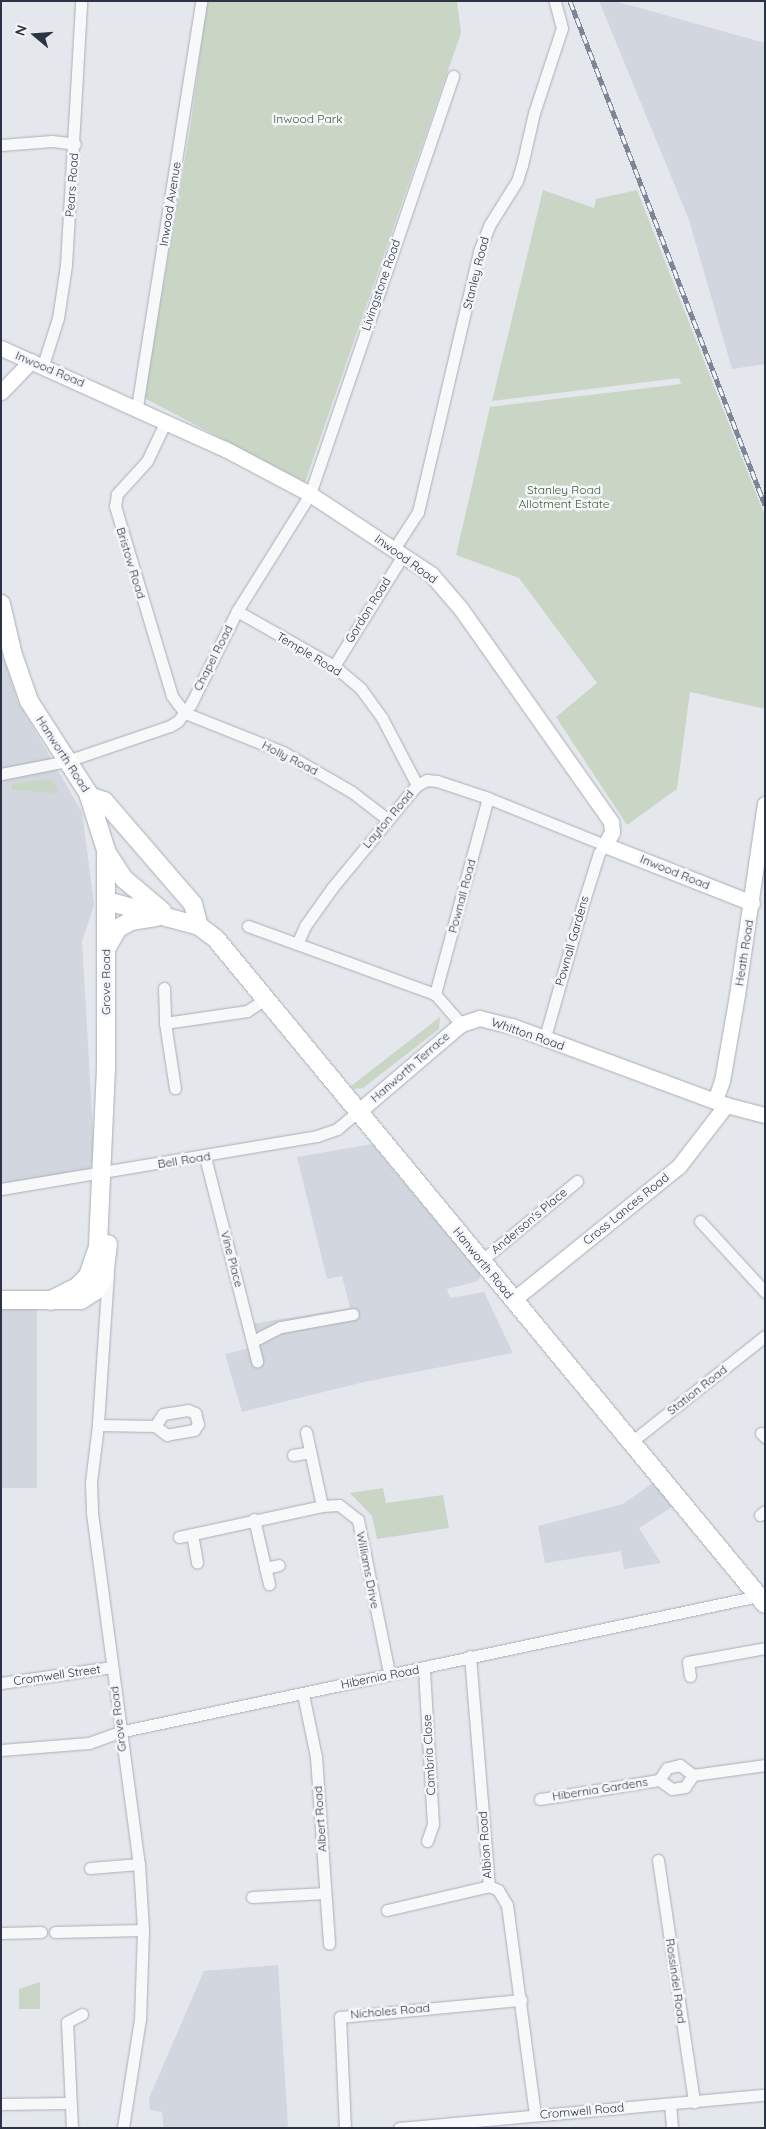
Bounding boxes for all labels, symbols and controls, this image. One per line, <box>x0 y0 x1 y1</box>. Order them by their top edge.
north arrow <box>10 10 60 60</box>
text: N <box>11 23 31 38</box>
park label: Inwood Park <box>273 112 343 126</box>
street label: Pears Road <box>63 152 81 218</box>
street label: Inwood Avenue <box>156 161 184 247</box>
street label: Stanley Road <box>460 235 492 311</box>
street label: Livingstone Road <box>359 237 403 333</box>
street label: Inwood Road <box>13 348 87 390</box>
park label: Stanley Road Allotment Estate <box>518 483 610 511</box>
street label: Bristow Road <box>113 526 149 600</box>
street label: Inwood Road <box>372 531 440 587</box>
street label: Gordon Road <box>342 575 394 645</box>
street label: Chapel Road <box>190 623 236 693</box>
street label: Temple Road <box>274 629 344 679</box>
street label: Hanworth Road <box>33 713 93 795</box>
street label: Holly Road <box>260 738 320 778</box>
street label: Layton Road <box>359 787 417 851</box>
street label: Inwood Road <box>638 852 712 892</box>
street label: Pownall Road <box>445 857 479 935</box>
street label: Pownall Gardens <box>552 894 592 988</box>
street label: Heath Road <box>732 919 756 987</box>
street label: Grove Road <box>99 949 113 1015</box>
street label: Whitton Road <box>490 1015 566 1053</box>
street label: Hanworth Terrace <box>368 1029 452 1105</box>
street label: Bell Road <box>157 1149 211 1171</box>
street label: Cross Lances Road <box>580 1170 672 1248</box>
street label: Anderson's Place <box>488 1185 570 1257</box>
street label: Hanworth Road <box>450 1224 516 1302</box>
street label: Vine Place <box>218 1229 246 1289</box>
street label: Station Road <box>664 1362 730 1418</box>
street label: Williams Drive <box>353 1530 383 1610</box>
street label: Cromwell Street <box>13 1662 101 1688</box>
street label: Hibernia Road <box>340 1662 420 1692</box>
street label: Grove Road <box>107 1685 129 1753</box>
street label: Cambria Close <box>420 1714 438 1796</box>
street label: Hibernia Gardens <box>551 1774 649 1804</box>
street label: Albert Road <box>311 1785 329 1853</box>
street label: Albion Road <box>475 1811 495 1879</box>
street label: Rossindel Road <box>663 1937 689 2025</box>
street label: Nicholes Road <box>350 2000 430 2022</box>
street label: Cromwell Road <box>539 2100 625 2122</box>

